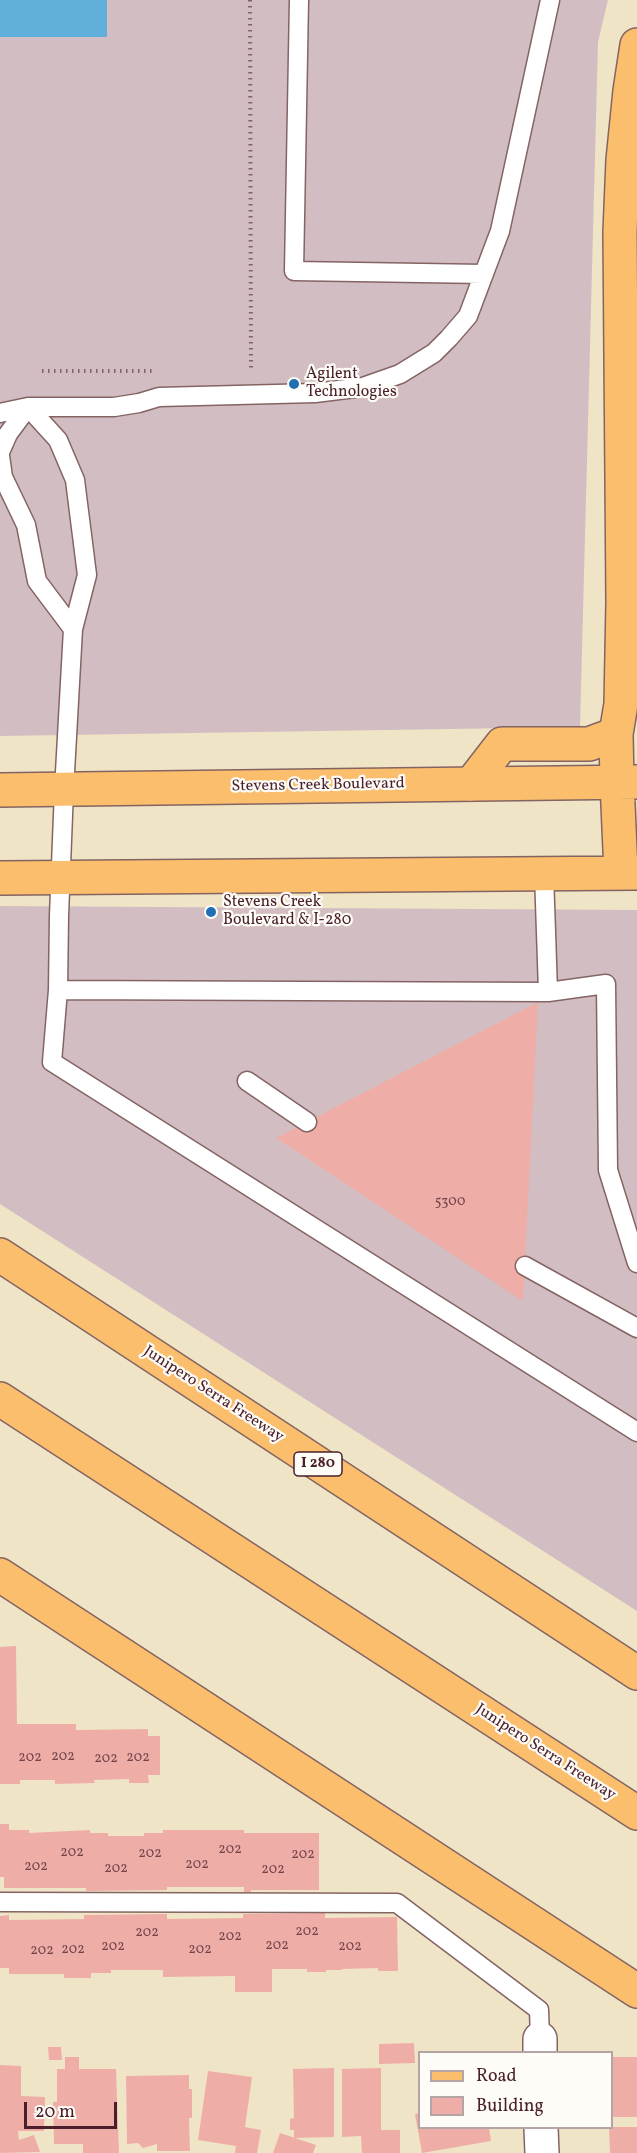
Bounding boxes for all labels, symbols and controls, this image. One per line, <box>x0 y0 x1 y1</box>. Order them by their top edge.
place label: Agilent Technologies <box>306 365 397 403</box>
marker: Agilent Technologies <box>287 377 301 391</box>
street label: Stevens Creek Boulevard <box>231 775 405 797</box>
place label: Stevens Creek Boulevard & I-280 <box>223 893 351 931</box>
marker: Stevens Creek Boulevard & I-280 <box>204 905 218 919</box>
house number: 5300 <box>435 1194 465 1210</box>
street label: Junipero Serra Freeway <box>139 1342 287 1448</box>
road number: I 280 <box>294 1452 342 1476</box>
street label: Junipero Serra Freeway <box>471 1700 619 1806</box>
house number: 202 <box>51 1749 75 1765</box>
house number: 202 <box>18 1750 42 1766</box>
house number: 202 <box>126 1750 150 1766</box>
house number: 202 <box>94 1751 118 1767</box>
house number: 202 <box>218 1842 242 1858</box>
house number: 202 <box>60 1845 84 1861</box>
house number: 202 <box>138 1846 162 1862</box>
house number: 202 <box>291 1847 315 1863</box>
house number: 202 <box>185 1857 209 1873</box>
house number: 202 <box>24 1859 48 1875</box>
house number: 202 <box>104 1861 128 1877</box>
house number: 202 <box>261 1862 285 1878</box>
house number: 202 <box>295 1924 319 1940</box>
house number: 202 <box>135 1925 159 1941</box>
house number: 202 <box>218 1929 242 1945</box>
house number: 202 <box>265 1938 289 1954</box>
house number: 202 <box>101 1939 125 1955</box>
house number: 202 <box>338 1939 362 1955</box>
house number: 202 <box>61 1942 85 1958</box>
house number: 202 <box>188 1942 212 1958</box>
house number: 202 <box>30 1943 54 1959</box>
legend <box>418 2051 613 2129</box>
text: Road <box>476 2064 517 2089</box>
scale bar <box>27 2090 120 2128</box>
text: Building <box>476 2094 544 2119</box>
text: 20 m <box>35 2100 75 2125</box>

